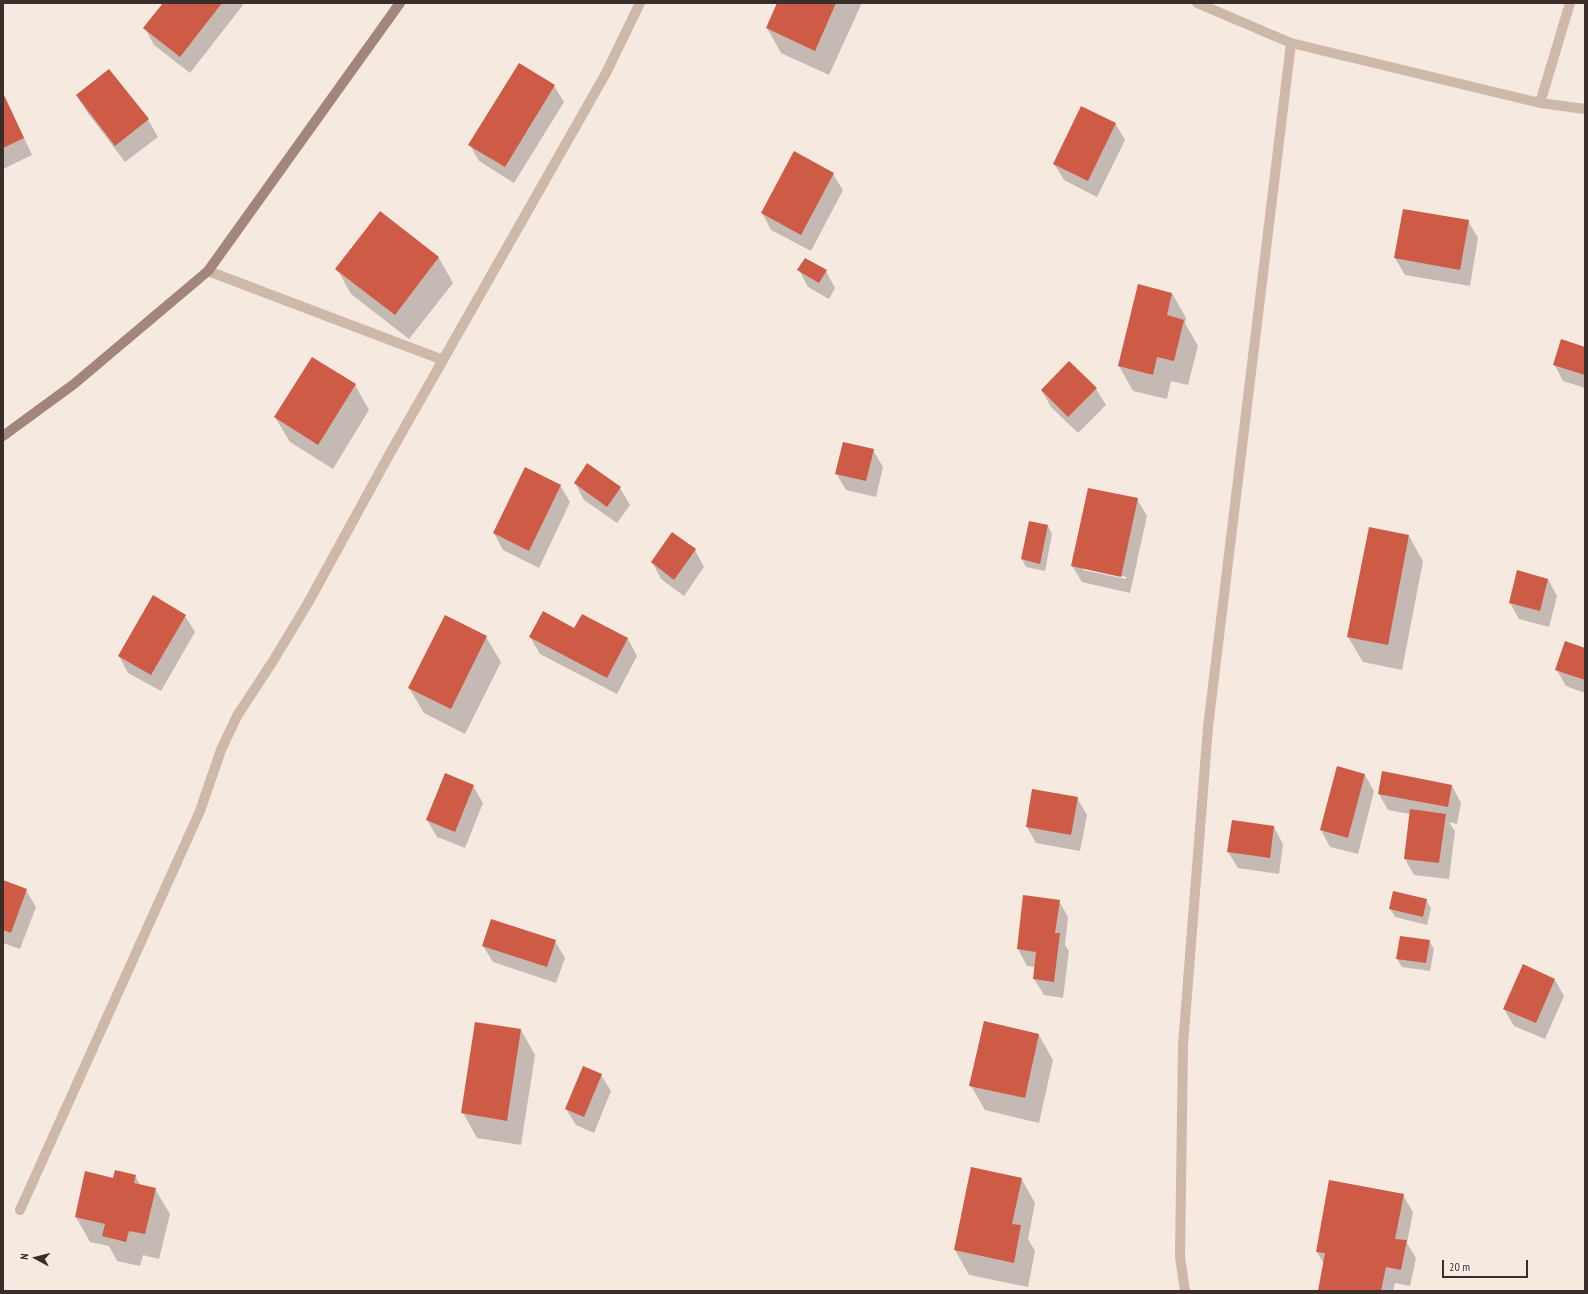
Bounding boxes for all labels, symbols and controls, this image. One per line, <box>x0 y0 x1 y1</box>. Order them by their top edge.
north arrow <box>16 1238 56 1278</box>
scale bar <box>1444 1252 1530 1278</box>
text: N <box>17 1253 31 1260</box>
text: 20 m <box>1449 1259 1470 1274</box>

